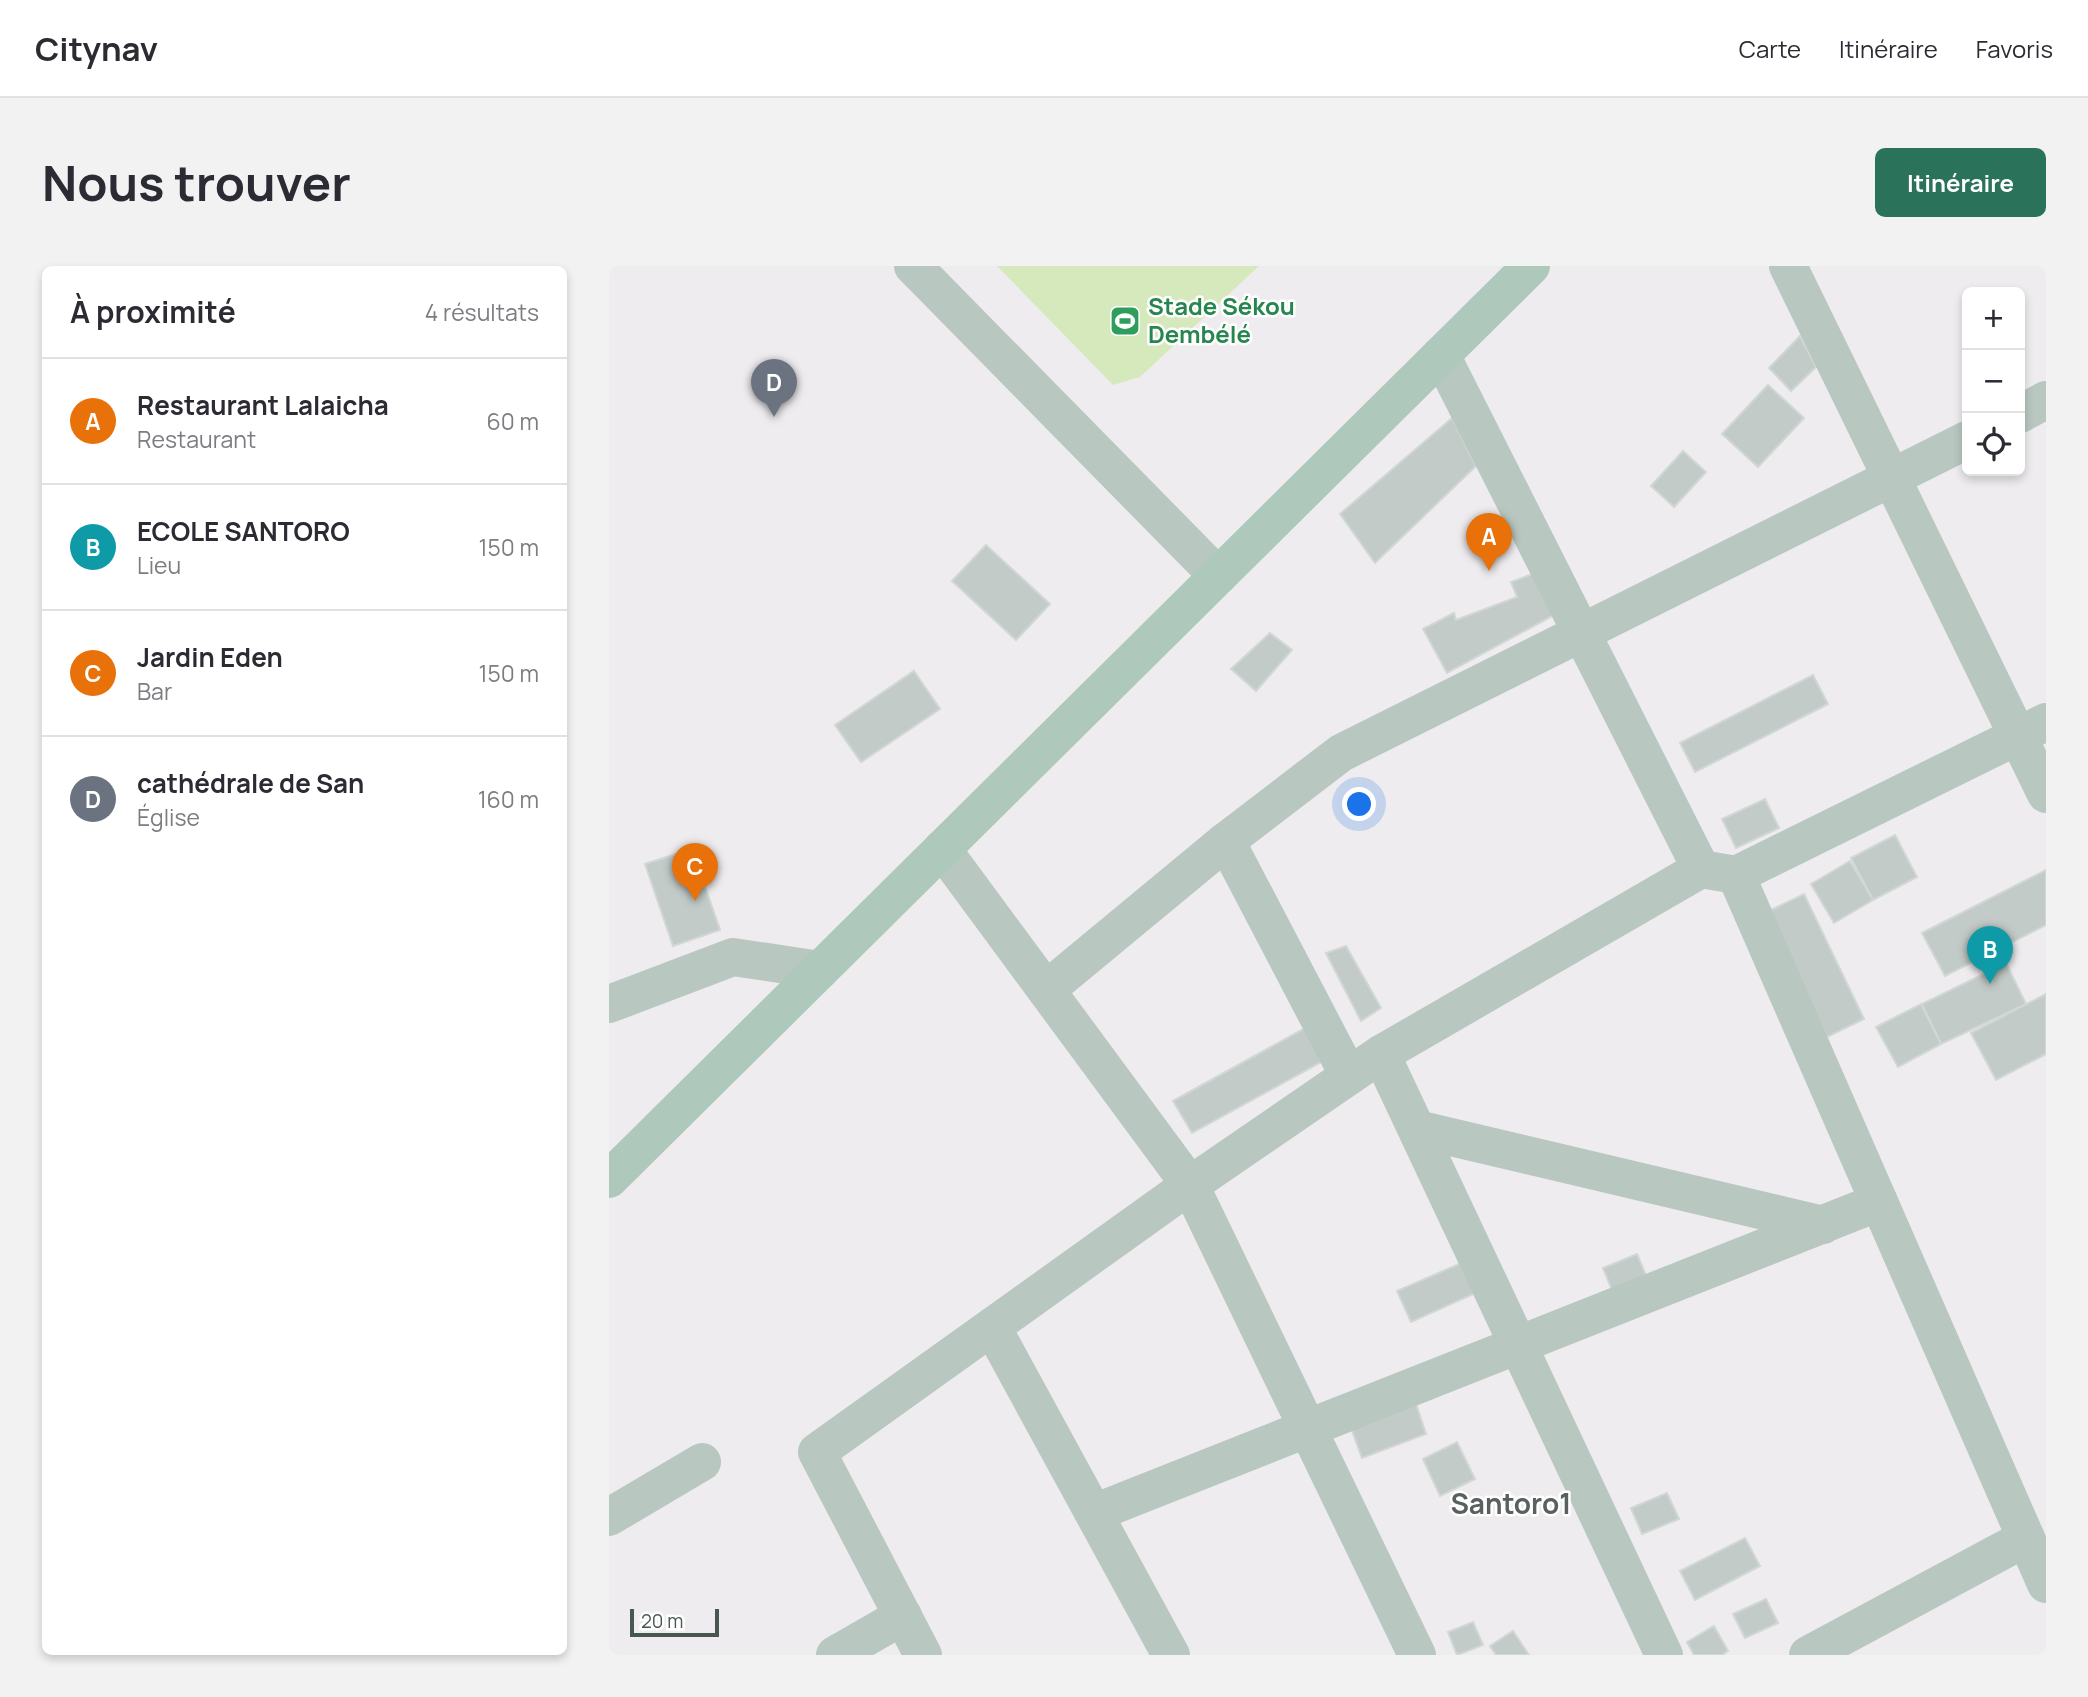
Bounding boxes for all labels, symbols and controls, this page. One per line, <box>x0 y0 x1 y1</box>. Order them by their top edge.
text: Citynav <box>35 26 158 71</box>
text: Carte <box>1739 32 1801 65</box>
text: Itinéraire <box>1839 32 1938 65</box>
text: Favoris <box>1976 32 2053 65</box>
button: Itinéraire <box>1875 148 2046 217</box>
text: Nous trouver <box>42 149 351 216</box>
map controls <box>1962 287 2025 476</box>
button: + <box>1962 287 2025 350</box>
place label: Stade Sékou Dembélé <box>1148 289 1295 350</box>
text: À proximité <box>70 291 236 332</box>
text: 4 résultats <box>425 296 539 328</box>
sports icon: Stade Sékou Dembélé <box>1108 304 1142 338</box>
button: − <box>1962 350 2025 413</box>
pin: D <box>751 359 797 417</box>
text: Restaurant Lalaicha <box>137 387 389 423</box>
text: A <box>85 405 101 437</box>
text: 60 m <box>487 405 539 437</box>
button: locate <box>1962 413 2025 476</box>
text: Restaurant <box>137 423 256 455</box>
text: ECOLE SANTORO <box>137 513 350 549</box>
pin: A <box>1466 513 1512 571</box>
text: B <box>86 531 100 563</box>
text: 150 m <box>479 531 539 563</box>
text: Lieu <box>137 549 181 581</box>
text: Jardin Eden <box>137 639 283 675</box>
text: C <box>85 657 102 689</box>
text: 150 m <box>479 657 539 689</box>
text: Bar <box>137 675 172 707</box>
text: cathédrale de San <box>137 765 364 801</box>
text: D <box>85 783 101 815</box>
text: 160 m <box>478 783 539 815</box>
your location <box>1342 787 1376 821</box>
text: Église <box>137 801 200 833</box>
pin: C <box>672 843 718 901</box>
pin: B <box>1967 926 2013 984</box>
district label: Santoro1 <box>1450 1484 1572 1522</box>
scale bar <box>630 1606 719 1638</box>
text: 20 m <box>641 1608 683 1634</box>

